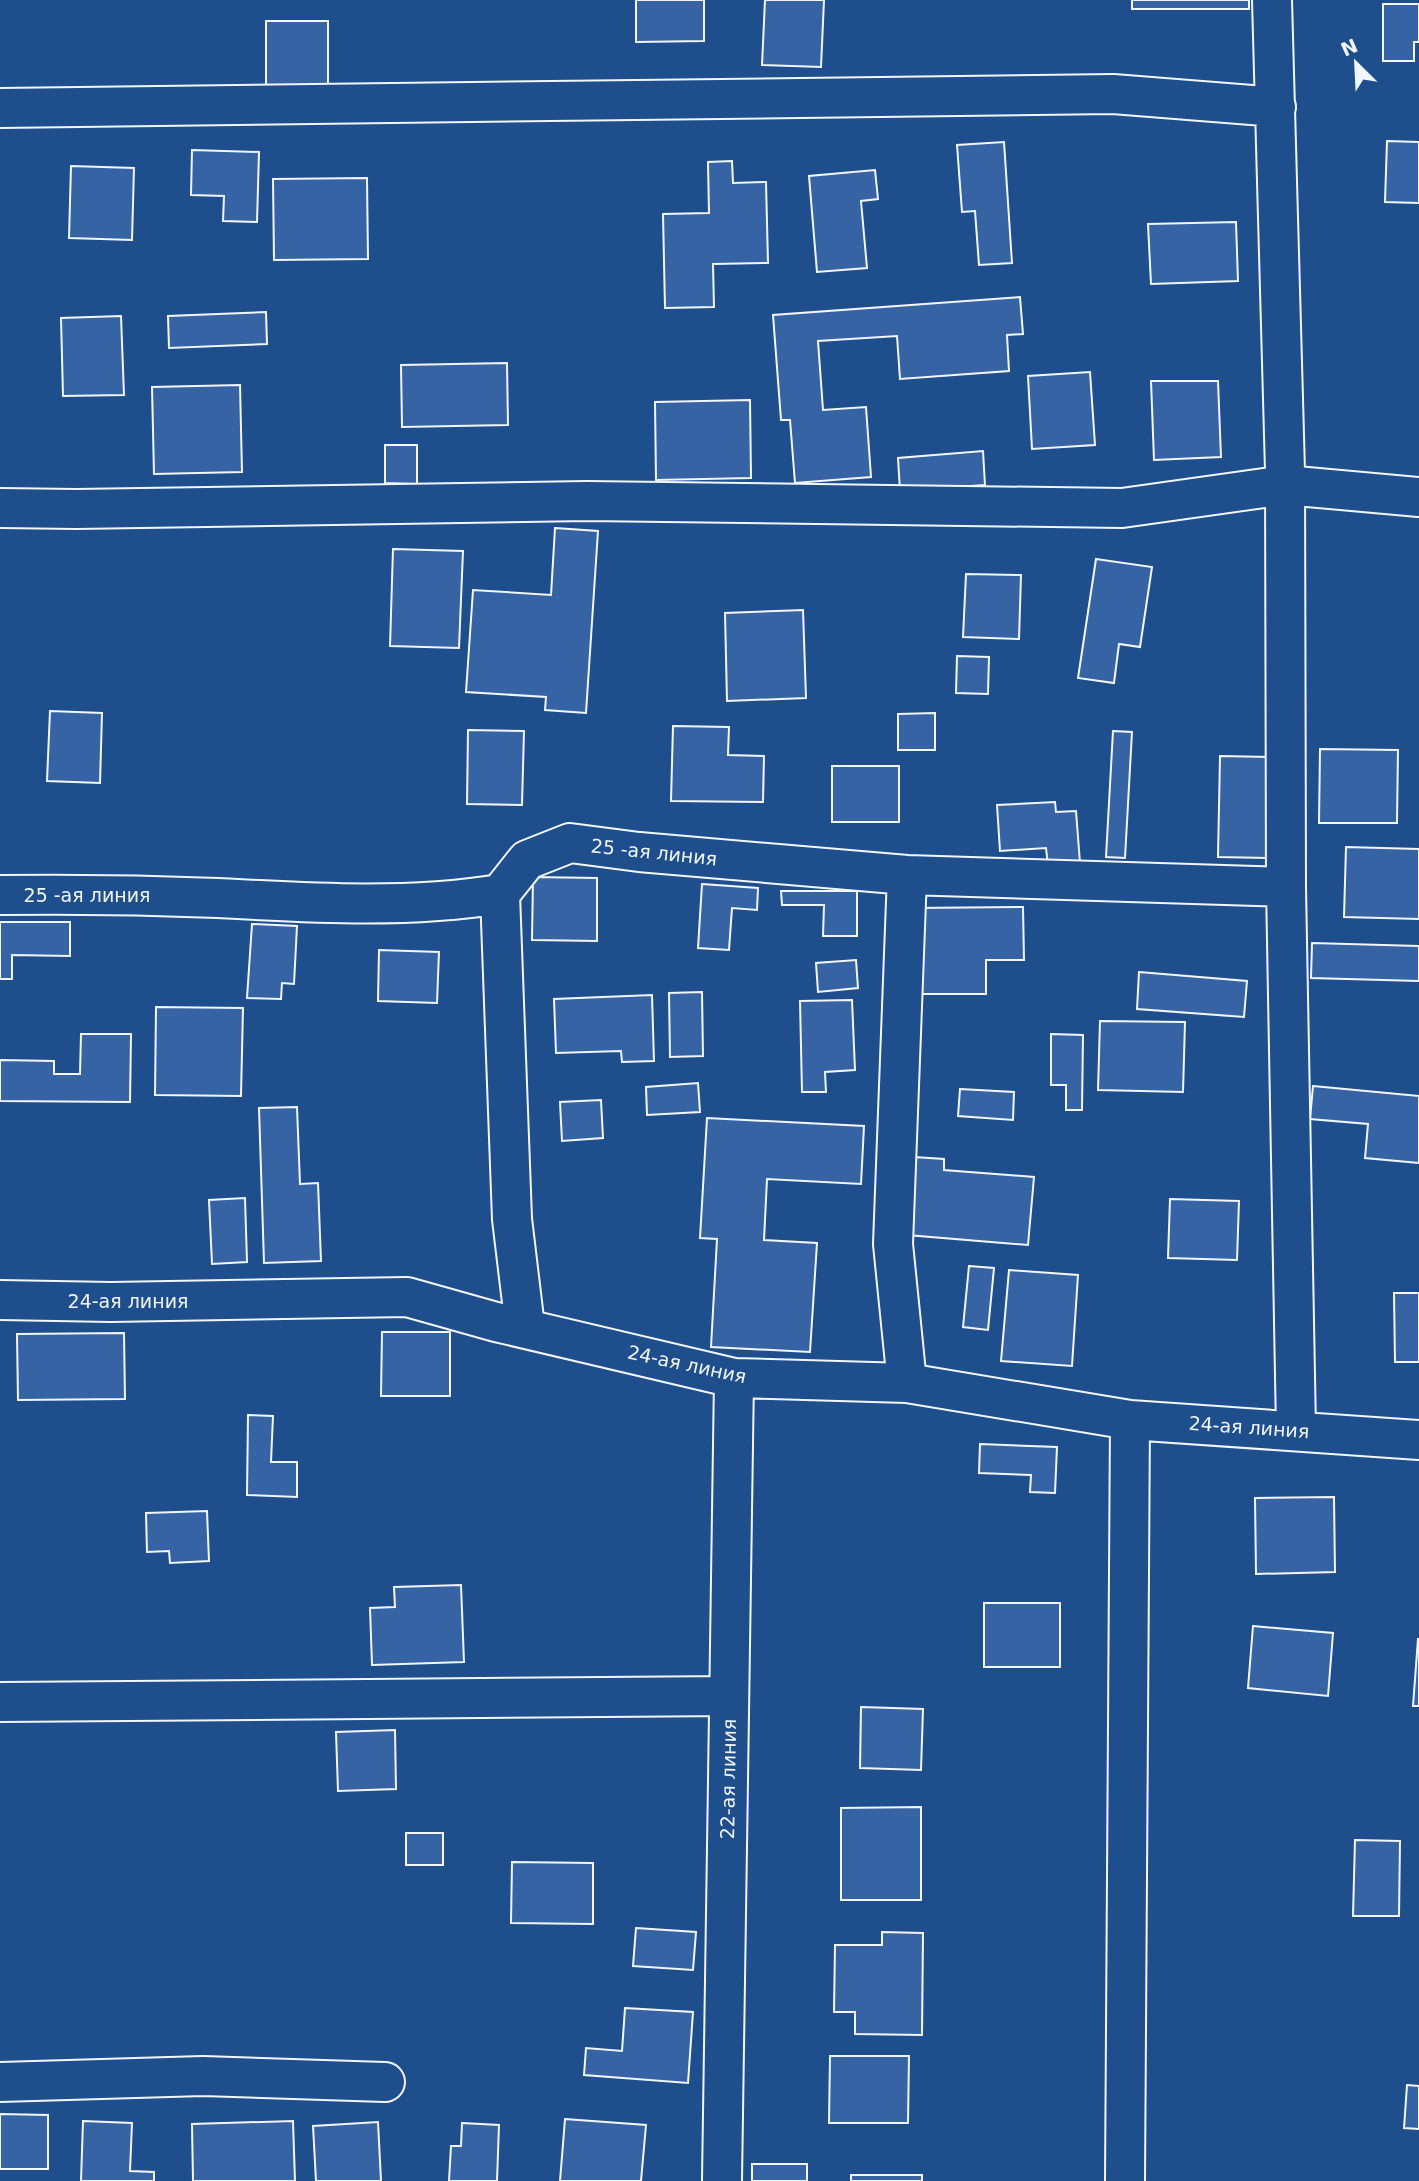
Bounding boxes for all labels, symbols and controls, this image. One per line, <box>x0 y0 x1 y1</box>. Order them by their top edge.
north arrow <box>1321 28 1391 98</box>
text: N <box>1337 34 1361 61</box>
street label: 25 -ая линия <box>590 834 718 870</box>
street label: 25 -ая линия <box>24 884 150 906</box>
street label: 24-ая линия <box>68 1290 188 1312</box>
street label: 24-ая линия <box>626 1341 748 1387</box>
street label: 24-ая линия <box>1188 1412 1310 1442</box>
street label: 22-ая линия <box>716 1718 740 1840</box>

